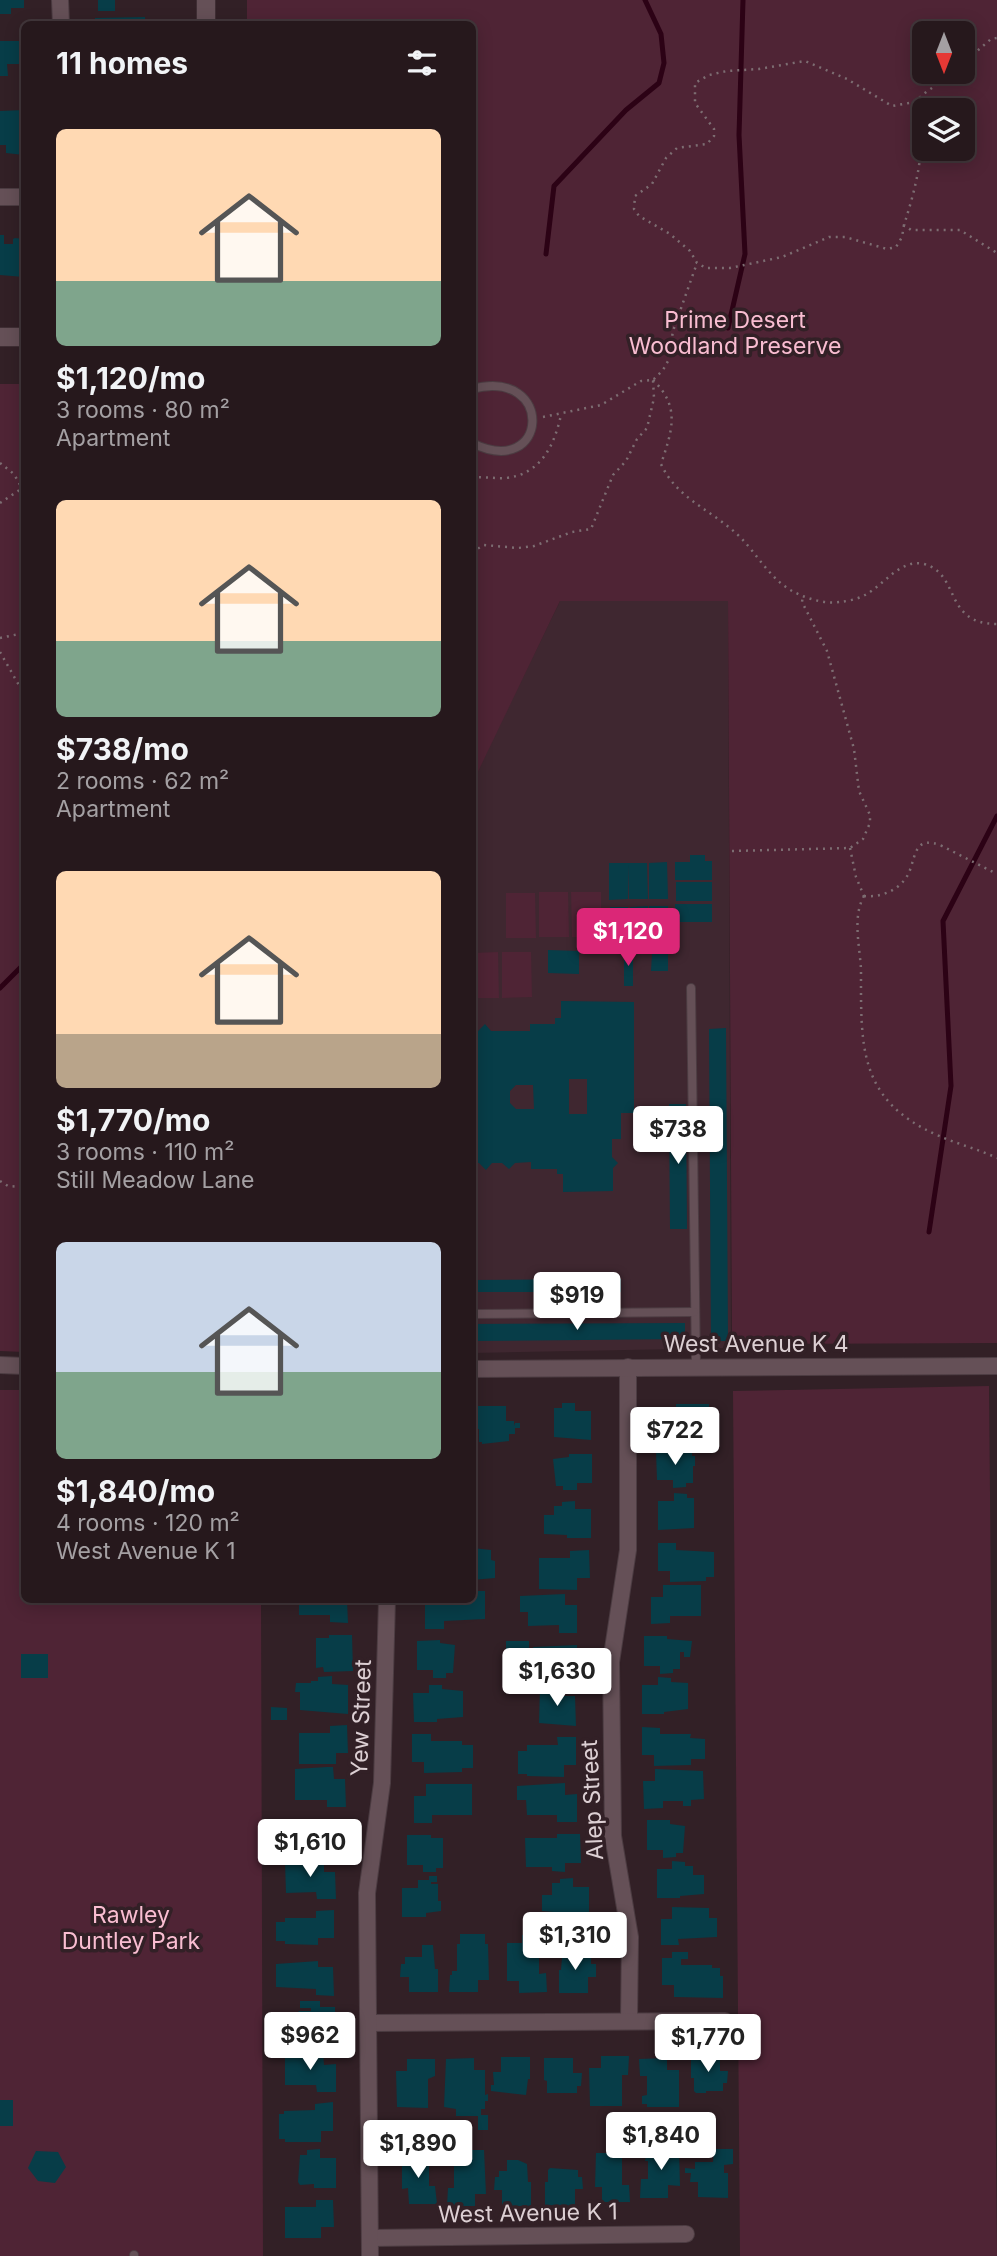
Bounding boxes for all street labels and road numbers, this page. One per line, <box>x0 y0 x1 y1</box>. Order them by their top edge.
street label: West Avenue K 4 <box>663 1330 849 1358</box>
street label: Yew Street <box>345 1659 377 1777</box>
street label: Alep Street <box>575 1739 609 1861</box>
street label: West Avenue K 1 <box>438 2197 618 2229</box>

